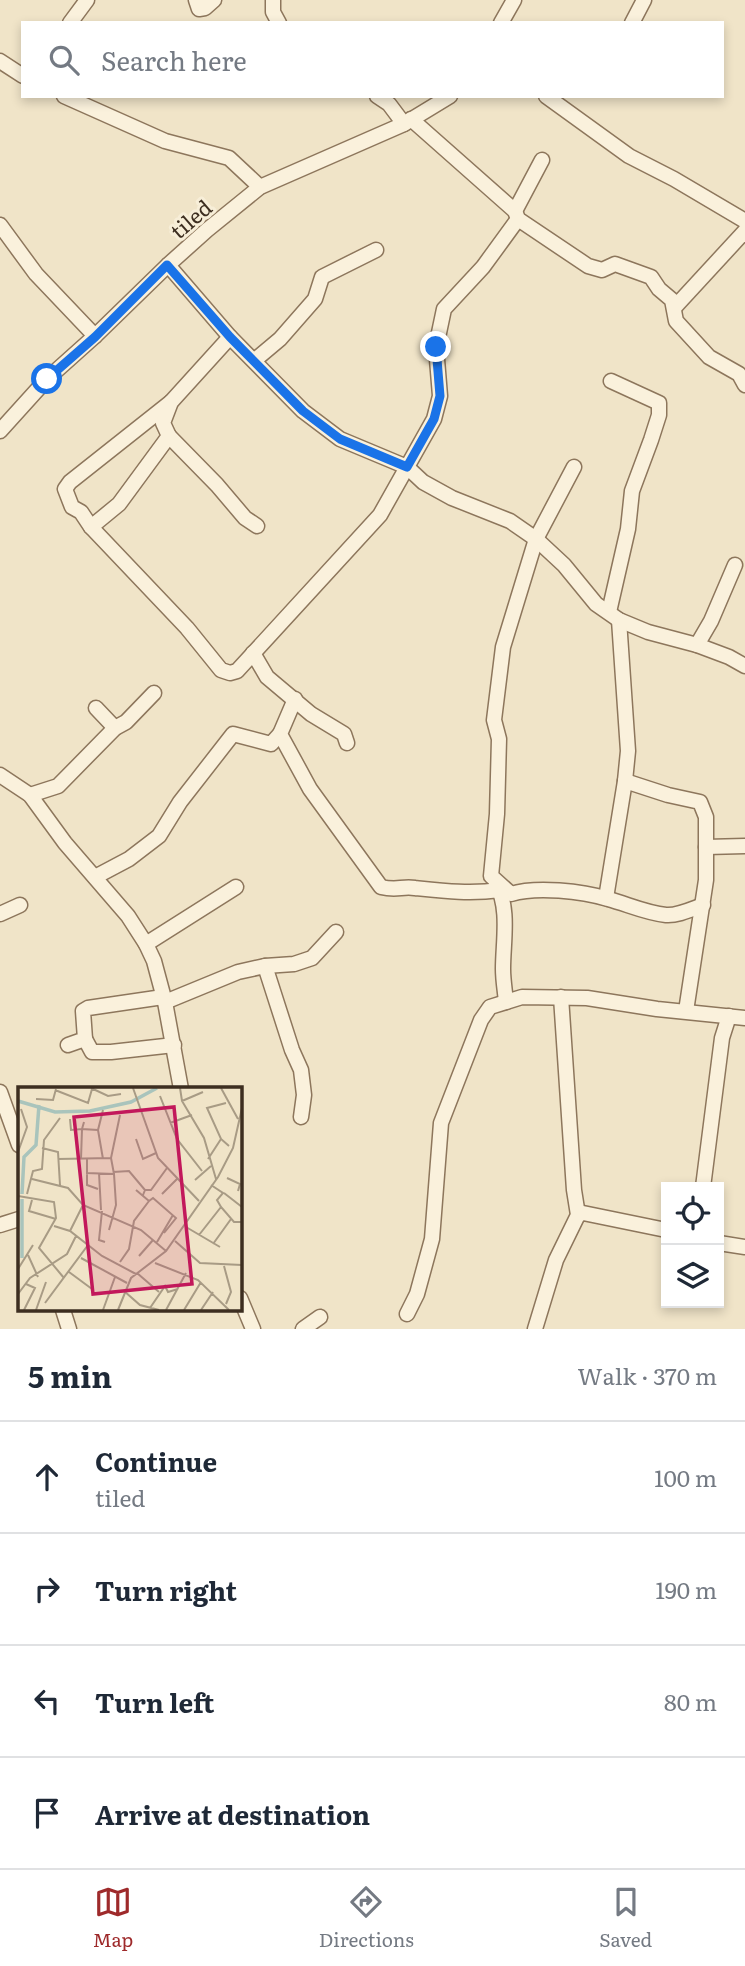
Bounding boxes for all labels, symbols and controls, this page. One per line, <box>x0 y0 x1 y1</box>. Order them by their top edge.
search box <box>21 21 724 98</box>
text: Search here <box>101 40 247 79</box>
icon: search <box>45 41 83 79</box>
street label: tiled <box>162 191 218 245</box>
route end <box>420 331 451 362</box>
route start <box>31 363 62 394</box>
inset map <box>18 1087 242 1311</box>
map controls <box>661 1182 724 1308</box>
button: locate <box>661 1182 724 1245</box>
button: layers <box>661 1245 724 1308</box>
text: 5 min <box>28 1353 112 1397</box>
text: Walk · 370 m <box>578 1358 717 1392</box>
text: Continue <box>95 1441 217 1480</box>
icon: ahead <box>28 1458 66 1496</box>
text: 100 m <box>654 1460 717 1494</box>
text: tiled <box>95 1480 145 1514</box>
icon: right <box>28 1570 66 1608</box>
text: Turn right <box>95 1570 237 1609</box>
text: 190 m <box>655 1572 717 1606</box>
icon: left <box>28 1682 66 1720</box>
text: Turn left <box>95 1682 214 1721</box>
text: 80 m <box>664 1684 717 1718</box>
icon: arrive <box>28 1794 66 1832</box>
text: Arrive at destination <box>95 1794 370 1833</box>
tab: Map <box>93 1883 133 1953</box>
tab: Directions <box>319 1883 414 1953</box>
tab: Saved <box>599 1883 652 1953</box>

